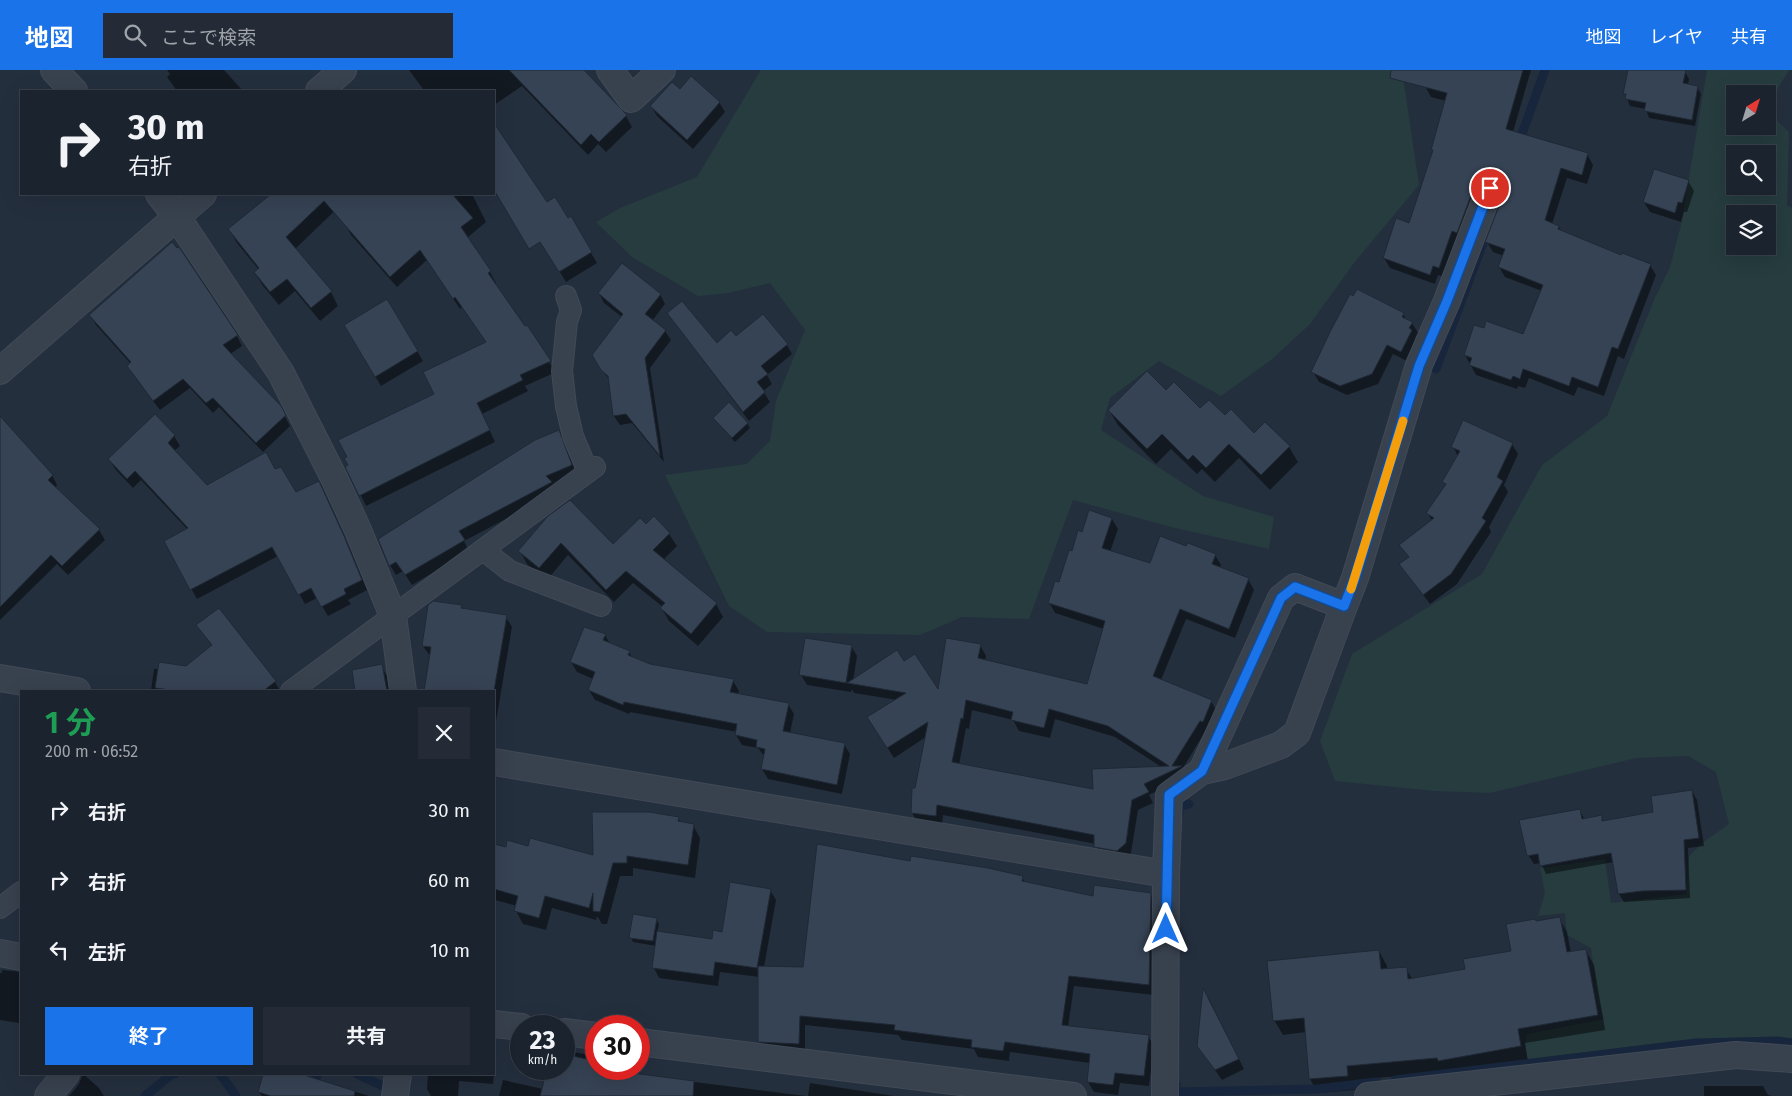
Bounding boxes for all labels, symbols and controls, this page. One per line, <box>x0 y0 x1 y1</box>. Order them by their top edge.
search box <box>103 13 453 58</box>
icon: search <box>121 21 149 49</box>
text: 地図 <box>25 24 73 52</box>
text: ここで検索 <box>161 26 256 49</box>
text: 地図 <box>1586 26 1622 48</box>
text: レイヤ <box>1650 26 1703 48</box>
text: 共有 <box>1731 26 1767 48</box>
north arrow <box>1726 85 1776 135</box>
map controls <box>1726 85 1776 255</box>
text: 30 m <box>128 106 205 148</box>
icon: right <box>45 110 110 175</box>
button: search <box>1726 145 1776 195</box>
text: 右折 <box>128 153 172 180</box>
pin <box>1469 167 1511 209</box>
icon: arrive <box>1476 174 1504 202</box>
button: layers <box>1726 205 1776 255</box>
text: 1 分 <box>45 705 96 741</box>
button: close <box>418 707 470 759</box>
text: 200 m · 06:52 <box>45 742 138 761</box>
icon: right <box>45 796 73 824</box>
text: 30 m <box>429 799 470 822</box>
text: 右折 <box>88 801 126 824</box>
icon: right <box>45 866 73 894</box>
text: 60 m <box>428 869 470 892</box>
text: 右折 <box>88 871 126 894</box>
position arrow <box>1139 902 1191 954</box>
icon: left <box>45 936 73 964</box>
text: 10 m <box>430 939 470 962</box>
text: 左折 <box>88 941 126 964</box>
button: 終了 <box>45 1007 253 1065</box>
button: 共有 <box>263 1007 470 1065</box>
speed limit sign: 30 <box>585 1015 650 1080</box>
text: 23 <box>530 1026 555 1056</box>
text: km/h <box>528 1053 557 1067</box>

